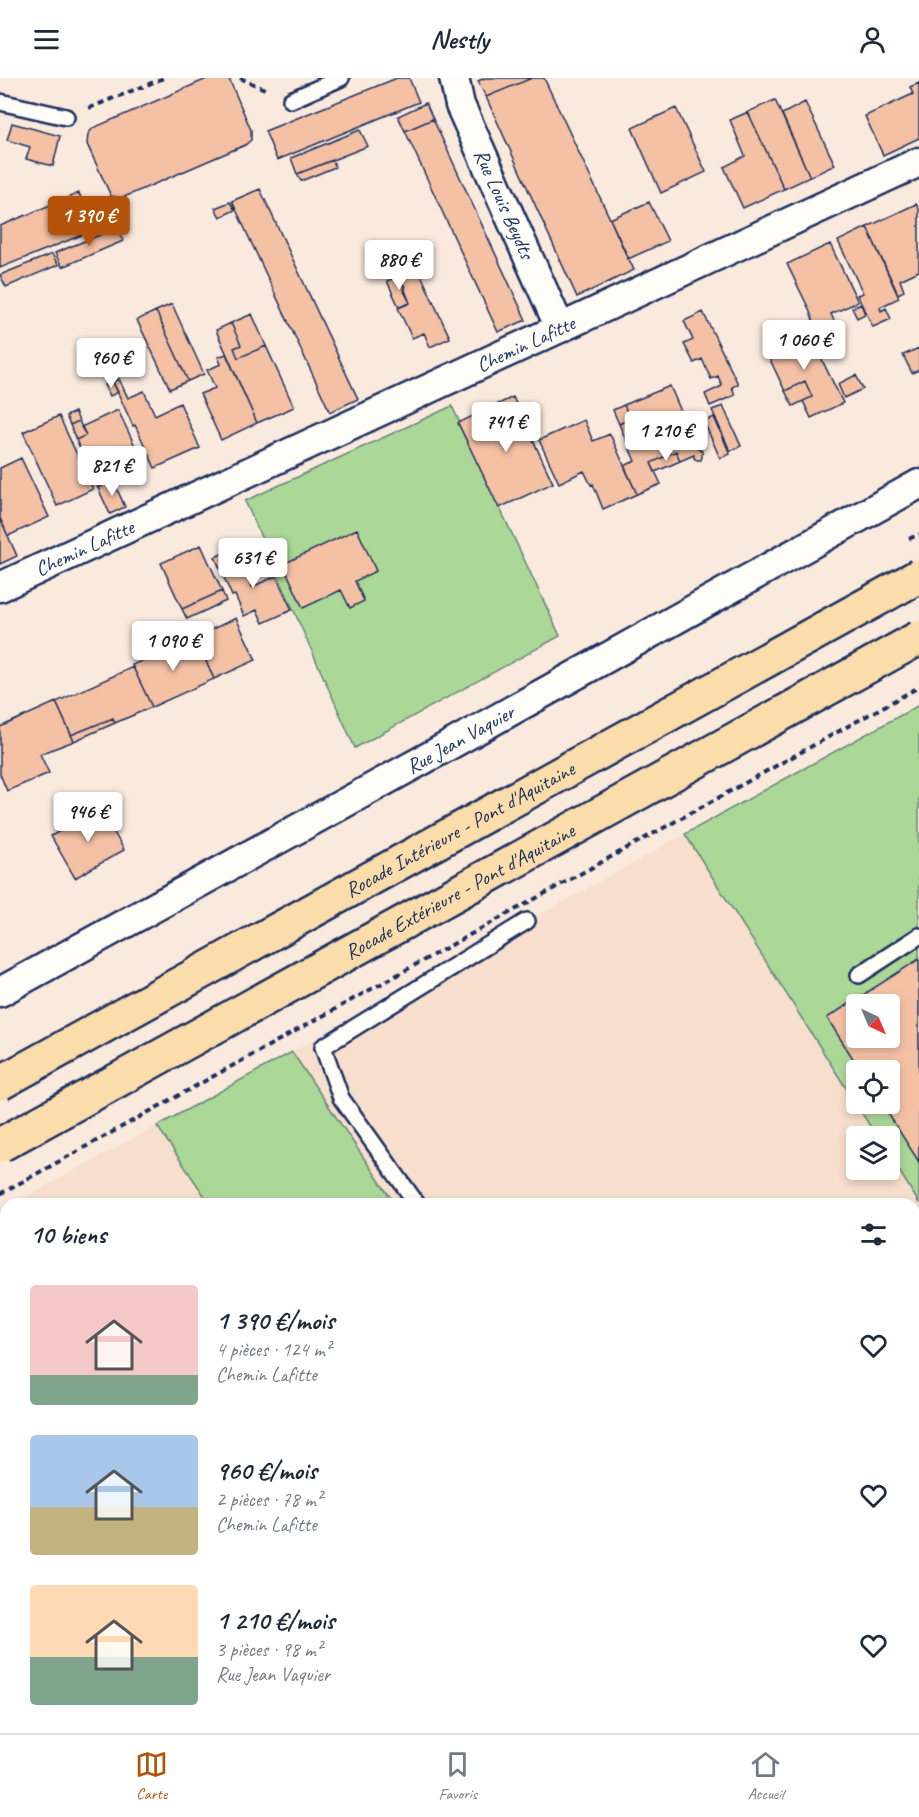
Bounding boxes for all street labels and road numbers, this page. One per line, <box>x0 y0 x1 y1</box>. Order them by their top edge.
street label: Rue Louis Beydts <box>468 145 541 265</box>
street label: Chemin Lafitte <box>472 309 581 378</box>
street label: Chemin Lafitte <box>31 513 140 582</box>
street label: Rue Jean Vaquier <box>402 698 520 780</box>
street label: Rocade Intérieure - Pont d'Aquitaine <box>340 755 580 903</box>
street label: Rocade Extérieure - Pont d'Aquitaine <box>340 817 580 965</box>

